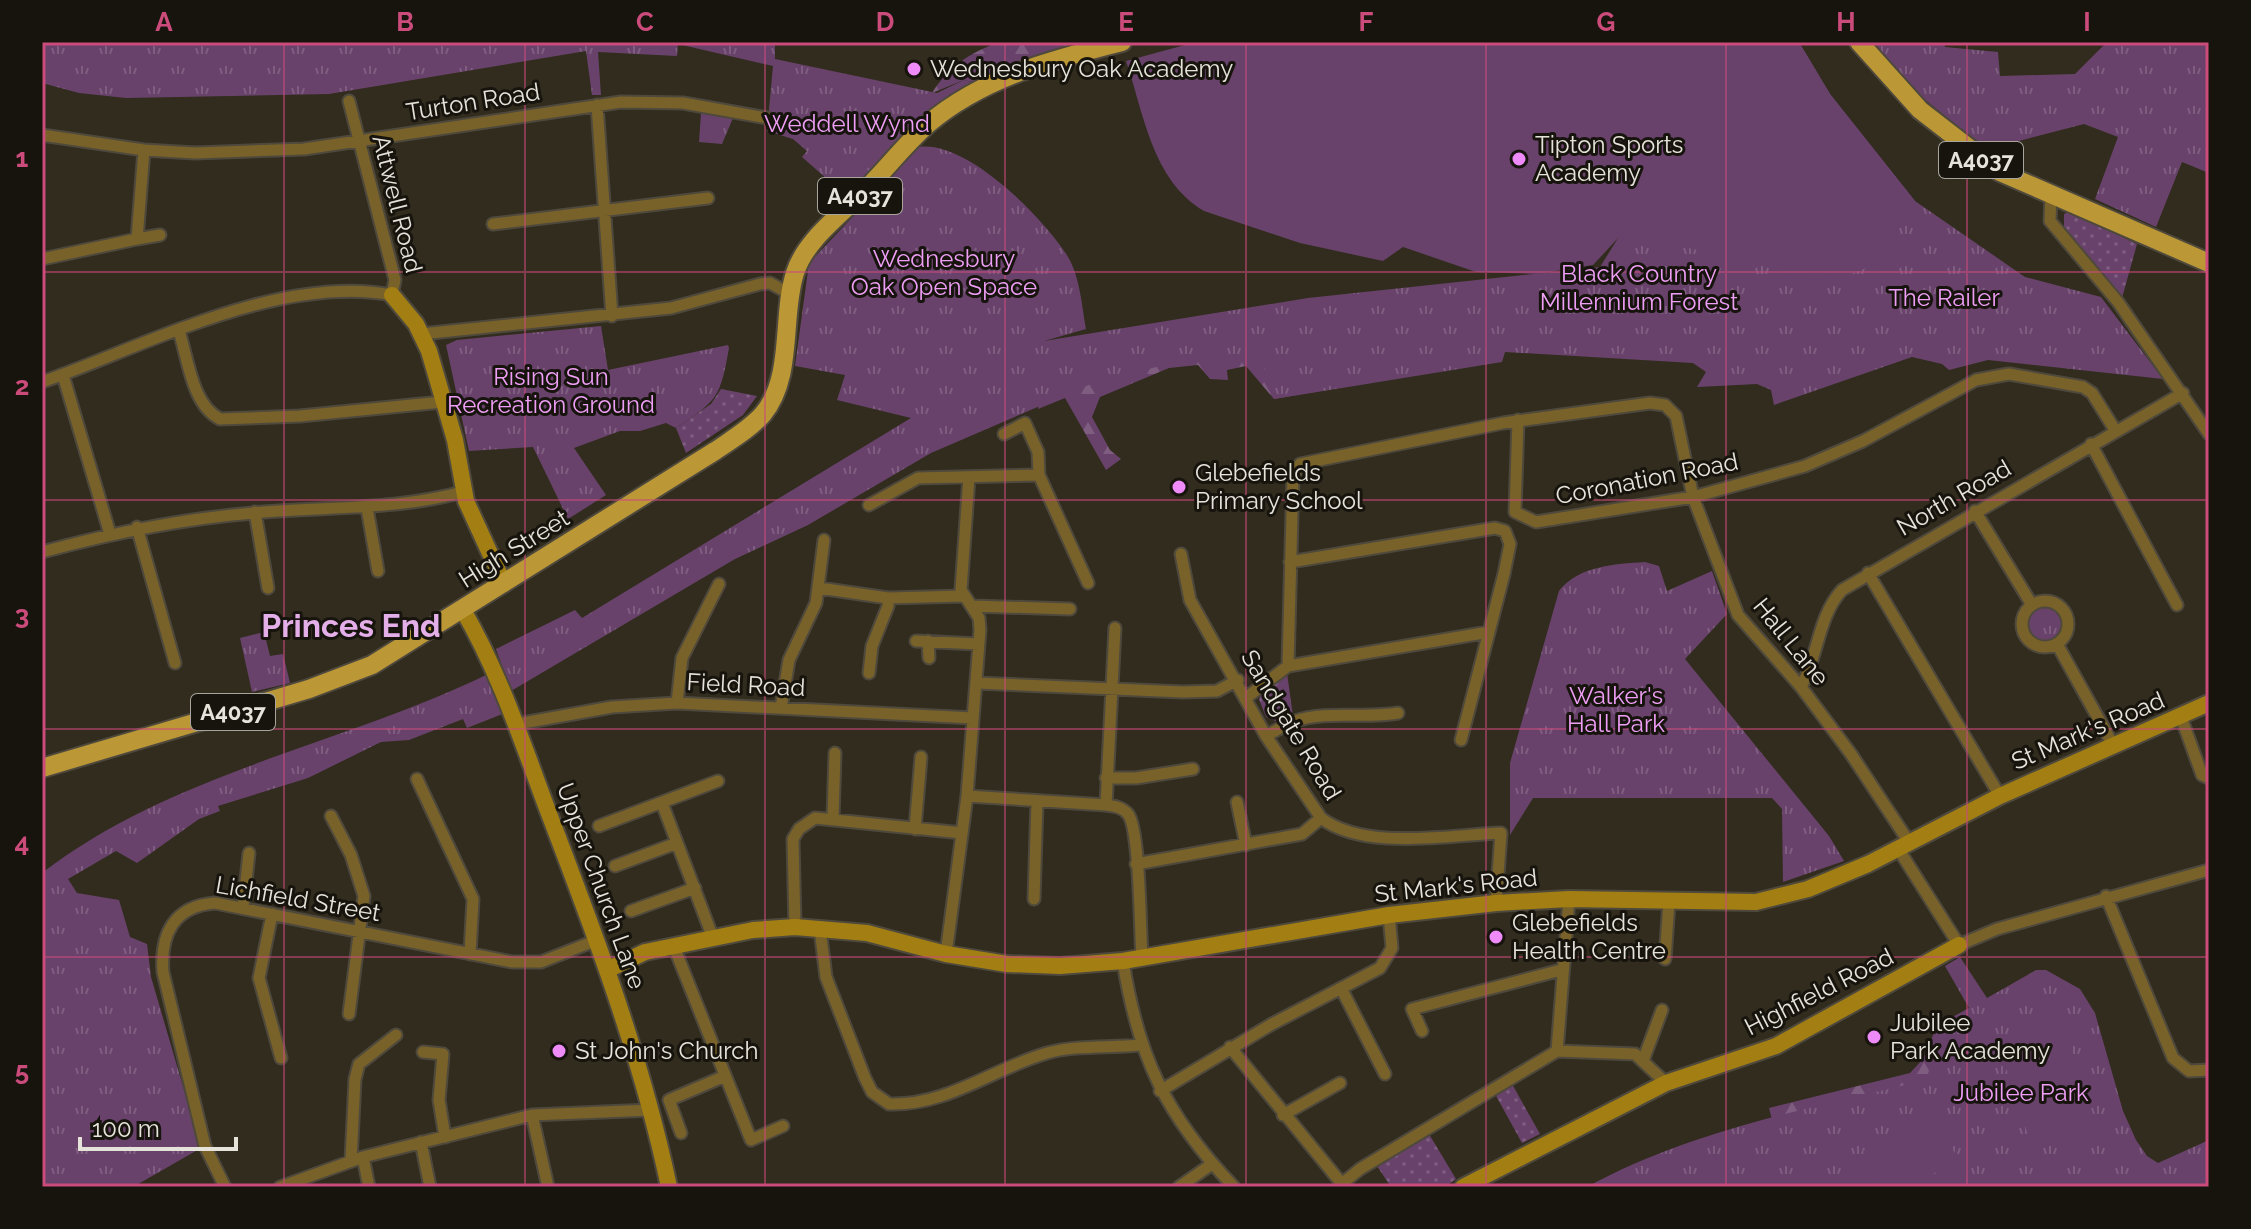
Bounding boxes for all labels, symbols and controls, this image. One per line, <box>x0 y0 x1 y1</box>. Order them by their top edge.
text: A <box>155 7 173 37</box>
text: B <box>396 7 414 37</box>
text: C <box>636 7 654 37</box>
text: D <box>876 7 894 37</box>
text: E <box>1118 7 1134 37</box>
text: F <box>1359 7 1374 37</box>
text: G <box>1597 7 1615 37</box>
text: H <box>1836 7 1856 37</box>
text: I <box>2083 7 2091 37</box>
place label: Wednesbury Oak Academy <box>930 54 1233 83</box>
marker: Wednesbury Oak Academy <box>905 60 923 78</box>
street label: Turton Road <box>404 77 542 126</box>
park label: Weddell Wynd <box>764 109 930 138</box>
place label: Tipton Sports Academy <box>1535 130 1683 187</box>
street label: Attwell Road <box>366 132 429 276</box>
road number: A4037 <box>1939 142 2023 178</box>
text: 1 <box>16 143 29 173</box>
marker: Tipton Sports Academy <box>1510 150 1528 168</box>
road number: A4037 <box>818 178 902 214</box>
park label: Wednesbury Oak Open Space <box>851 244 1037 301</box>
park label: Black Country Millennium Forest <box>1540 259 1738 316</box>
park label: The Railer <box>1888 283 2000 312</box>
park label: Rising Sun Recreation Ground <box>447 362 655 419</box>
text: 2 <box>15 371 29 401</box>
street label: Coronation Road <box>1553 447 1741 510</box>
street label: North Road <box>1892 453 2016 542</box>
place label: Glebefields Primary School <box>1195 458 1363 515</box>
marker: Glebefields Primary School <box>1170 478 1188 496</box>
street label: High Street <box>453 503 574 594</box>
street label: Hall Lane <box>1747 592 1835 691</box>
text: 3 <box>15 600 29 630</box>
district label: Princes End <box>261 607 441 644</box>
street label: Sandgate Road <box>1235 644 1348 805</box>
street label: Field Road <box>686 667 806 702</box>
park label: Walker's Hall Park <box>1567 681 1665 738</box>
street label: St Mark's Road <box>2007 685 2169 776</box>
road number: A4037 <box>191 694 275 730</box>
street label: Upper Church Lane <box>551 779 652 993</box>
text: 4 <box>15 828 29 858</box>
street label: St Mark's Road <box>1373 863 1539 908</box>
street label: Lichfield Street <box>214 870 383 927</box>
place label: Glebefields Health Centre <box>1512 908 1666 965</box>
marker: Glebefields Health Centre <box>1487 928 1505 946</box>
street label: Highfield Road <box>1740 942 1898 1041</box>
place label: Jubilee Park Academy <box>1890 1008 2050 1065</box>
marker: Jubilee Park Academy <box>1865 1028 1883 1046</box>
place label: St John's Church <box>575 1036 758 1065</box>
marker: St John's Church <box>550 1042 568 1060</box>
text: 5 <box>15 1056 29 1086</box>
park label: Jubilee Park <box>1953 1078 2089 1107</box>
scale bar <box>80 1101 236 1151</box>
text: 100 m <box>92 1114 160 1143</box>

